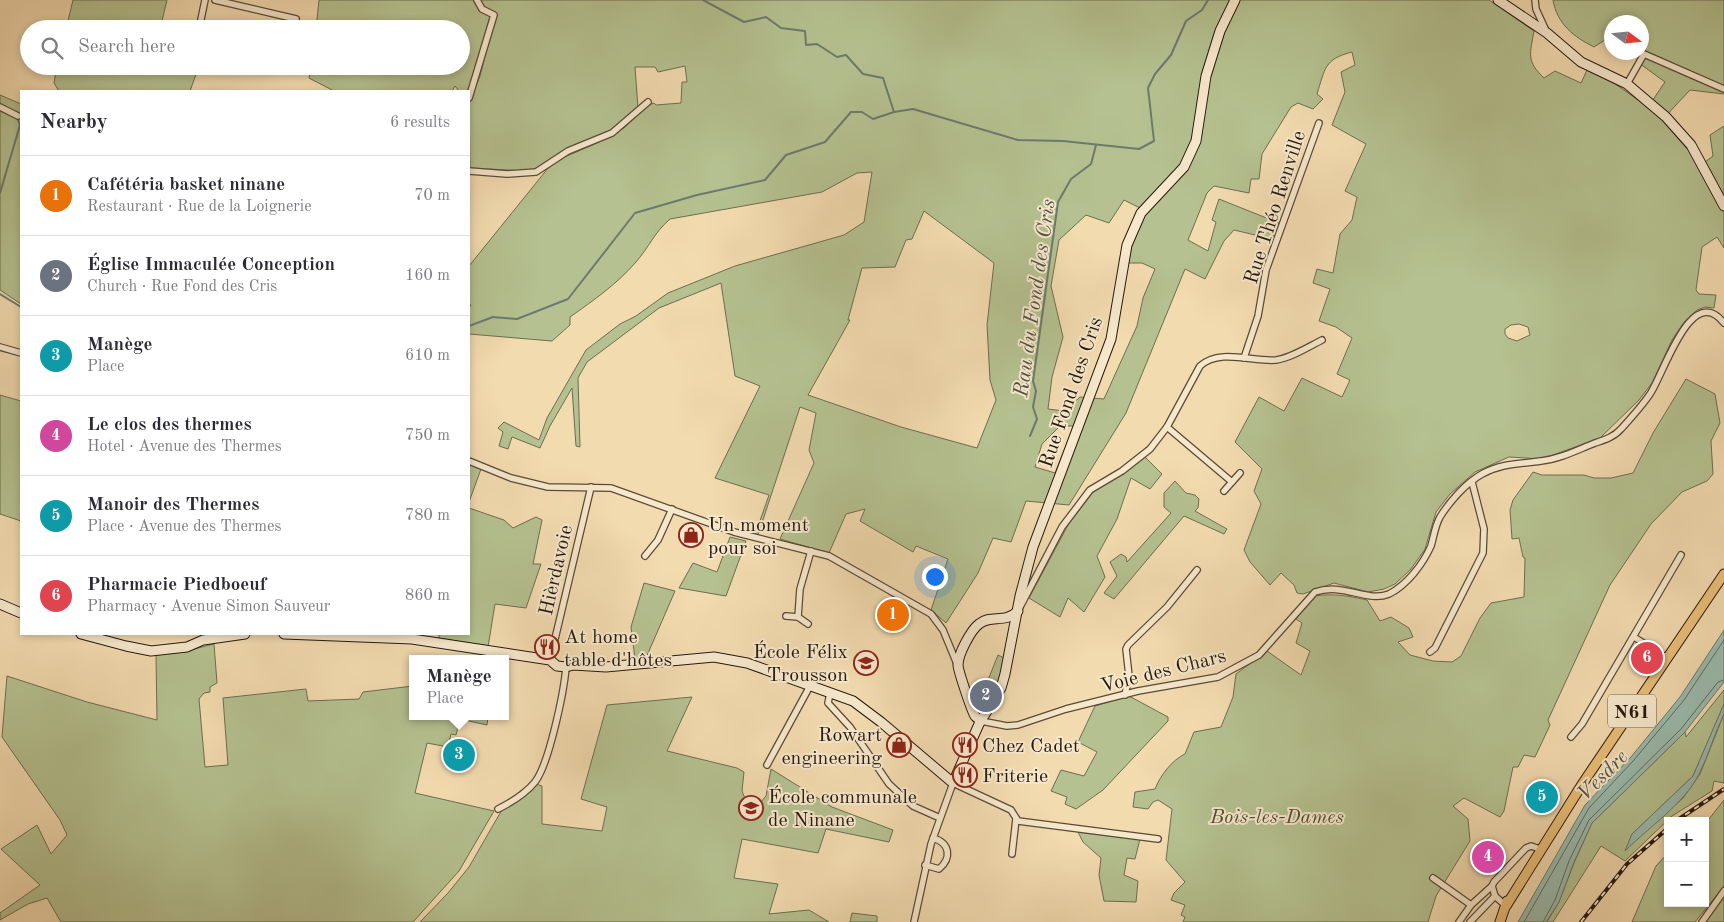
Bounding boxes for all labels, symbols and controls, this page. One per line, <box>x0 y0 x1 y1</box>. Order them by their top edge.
north arrow <box>1604 15 1649 60</box>
search box <box>20 20 470 75</box>
icon: search <box>38 34 66 62</box>
text: Search here <box>78 38 175 57</box>
text: Nearby <box>40 112 108 133</box>
text: 6 results <box>390 115 450 131</box>
street label: Rue Théo Renville <box>1242 128 1310 287</box>
text: Cafétéria basket ninane <box>87 176 285 195</box>
text: 1 <box>51 188 61 204</box>
text: 70 m <box>414 188 450 204</box>
water label: Rau du Fond des Cris <box>1011 198 1060 400</box>
text: Restaurant · Rue de la Loignerie <box>87 199 312 215</box>
text: Église Immaculée Conception <box>87 256 335 275</box>
text: 2 <box>51 268 61 284</box>
text: 160 m <box>405 268 450 284</box>
text: Church · Rue Fond des Cris <box>87 279 277 295</box>
street label: Rue Fond des Cris <box>1037 315 1107 471</box>
text: Manège <box>87 336 153 355</box>
text: 3 <box>51 348 61 364</box>
text: 610 m <box>405 348 450 364</box>
text: Place <box>87 359 124 375</box>
text: Le clos des thermes <box>87 416 252 435</box>
text: 4 <box>51 428 61 444</box>
text: 750 m <box>405 428 450 444</box>
text: Hotel · Avenue des Thermes <box>87 439 282 455</box>
text: Manoir des Thermes <box>87 496 259 515</box>
text: 5 <box>51 508 61 524</box>
text: 780 m <box>405 508 450 524</box>
place label: Un moment pour soi <box>708 516 809 559</box>
text: Place · Avenue des Thermes <box>87 519 281 535</box>
shop icon: Un moment pour soi <box>678 522 704 548</box>
street label: Hièrdavoie <box>537 523 577 618</box>
your location <box>922 564 948 590</box>
text: Pharmacie Piedboeuf <box>87 576 266 595</box>
text: 6 <box>51 588 61 604</box>
text: 860 m <box>405 588 450 604</box>
pin: 1 <box>877 596 909 634</box>
text: Pharmacy · Avenue Simon Sauveur <box>87 599 330 615</box>
place label: At home table d'hôtes <box>564 628 672 671</box>
restaurant icon: At home table d'hôtes <box>534 634 560 660</box>
pin: 6 <box>1631 639 1663 677</box>
place label: École Félix Trousson <box>753 640 848 686</box>
street label: Voie des Chars <box>1099 647 1228 697</box>
school or university icon: École Félix Trousson <box>853 650 879 676</box>
popup <box>409 655 509 720</box>
text: Manège <box>426 668 492 687</box>
pin: 2 <box>970 677 1002 715</box>
text: Place <box>426 691 464 707</box>
road number: N61 <box>1608 694 1656 728</box>
place label: Rowart engineering <box>781 726 882 769</box>
shop icon: Rowart engineering <box>886 732 912 758</box>
restaurant icon: Chez Cadet <box>952 732 978 758</box>
pin: 3 <box>443 736 475 774</box>
place label: Chez Cadet <box>982 737 1080 757</box>
water label: Vesdre <box>1574 747 1632 805</box>
restaurant icon: Friterie <box>952 762 978 788</box>
place label: Friterie <box>982 767 1048 787</box>
pin: 5 <box>1526 778 1558 816</box>
place label: École communale de Ninane <box>768 785 917 831</box>
school or university icon: École communale de Ninane <box>738 795 764 821</box>
park label: Bois-les-Dames <box>1209 808 1344 828</box>
map controls <box>1664 817 1709 907</box>
button: + <box>1664 817 1709 862</box>
pin: 4 <box>1472 838 1504 876</box>
button: − <box>1664 862 1709 907</box>

